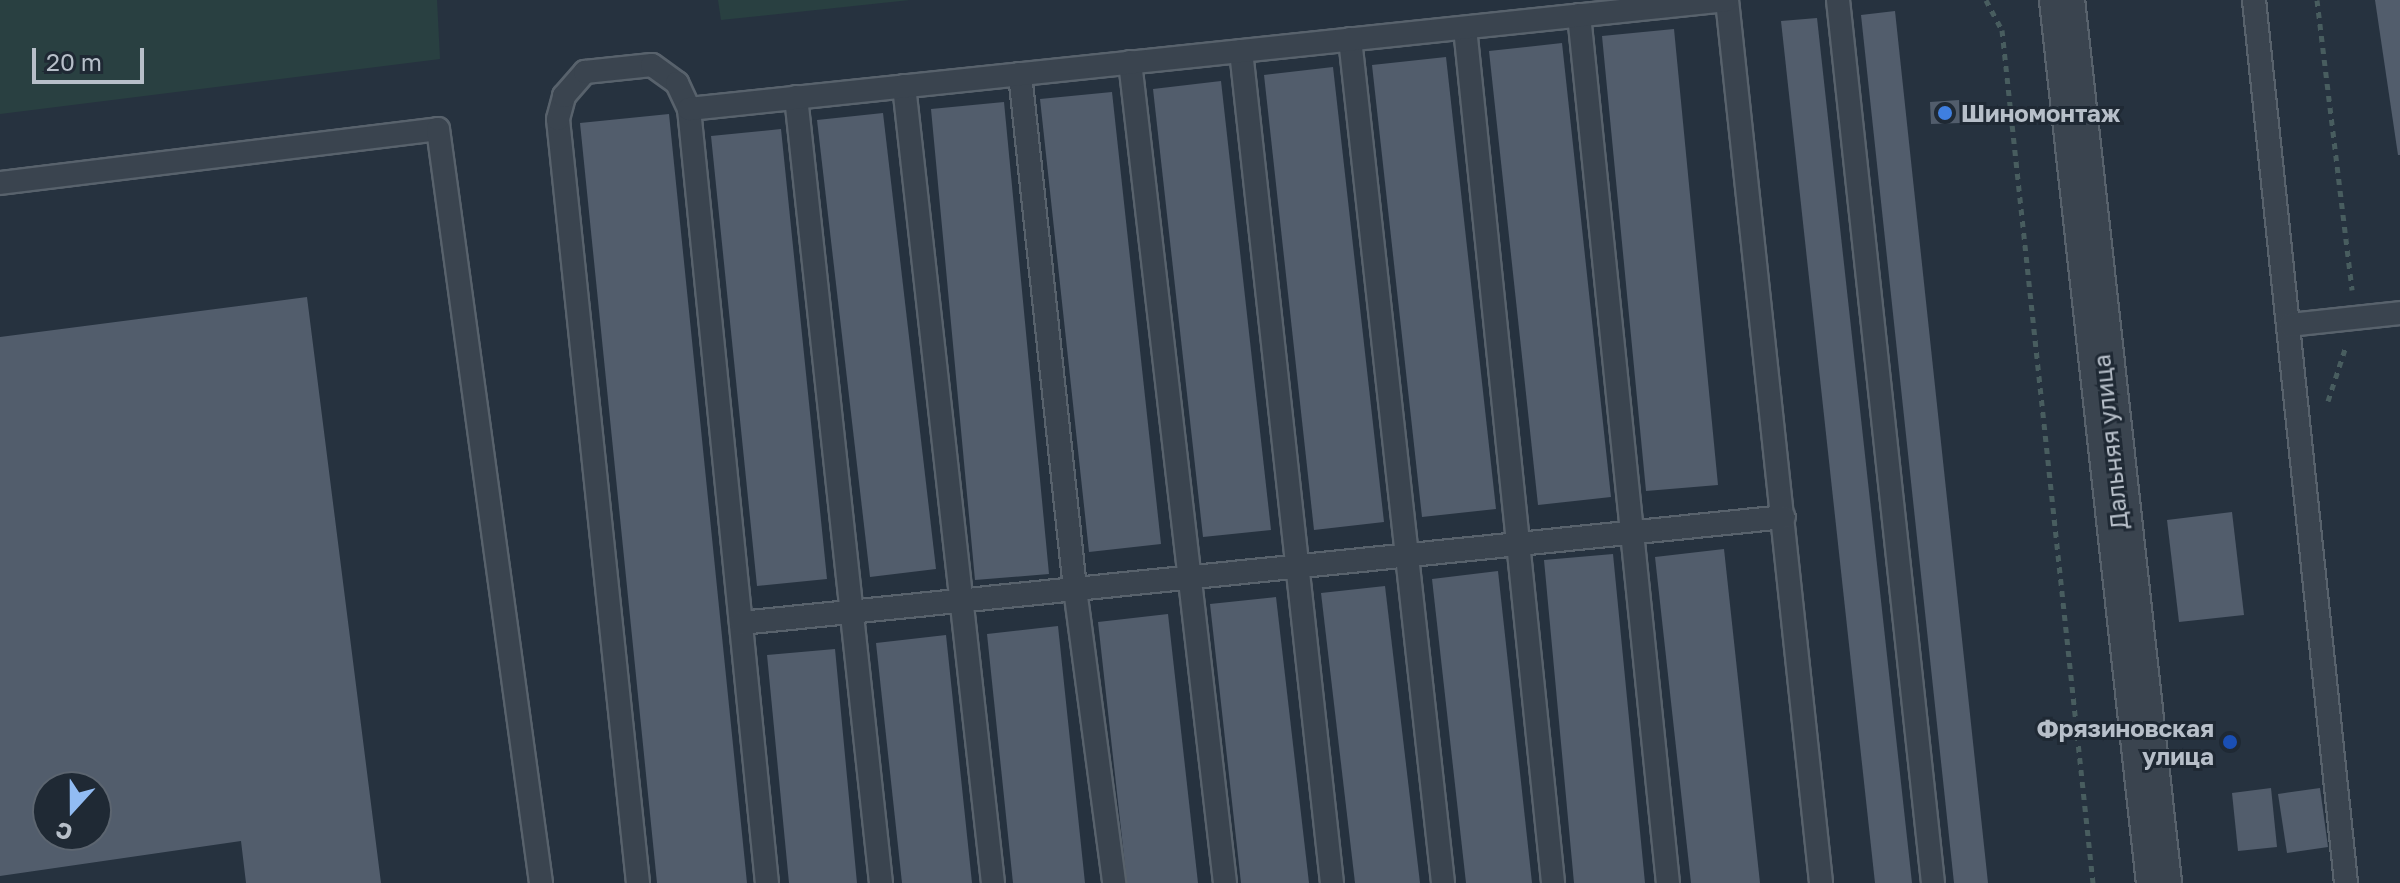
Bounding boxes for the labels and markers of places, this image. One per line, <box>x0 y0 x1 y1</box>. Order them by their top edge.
place label: Шиномонтаж <box>1961 99 2120 127</box>
marker: Шиномонтаж <box>1936 104 1954 122</box>
place label: Фрязиновская улица <box>2036 714 2214 770</box>
marker: Фрязиновская улица <box>2221 733 2239 751</box>

